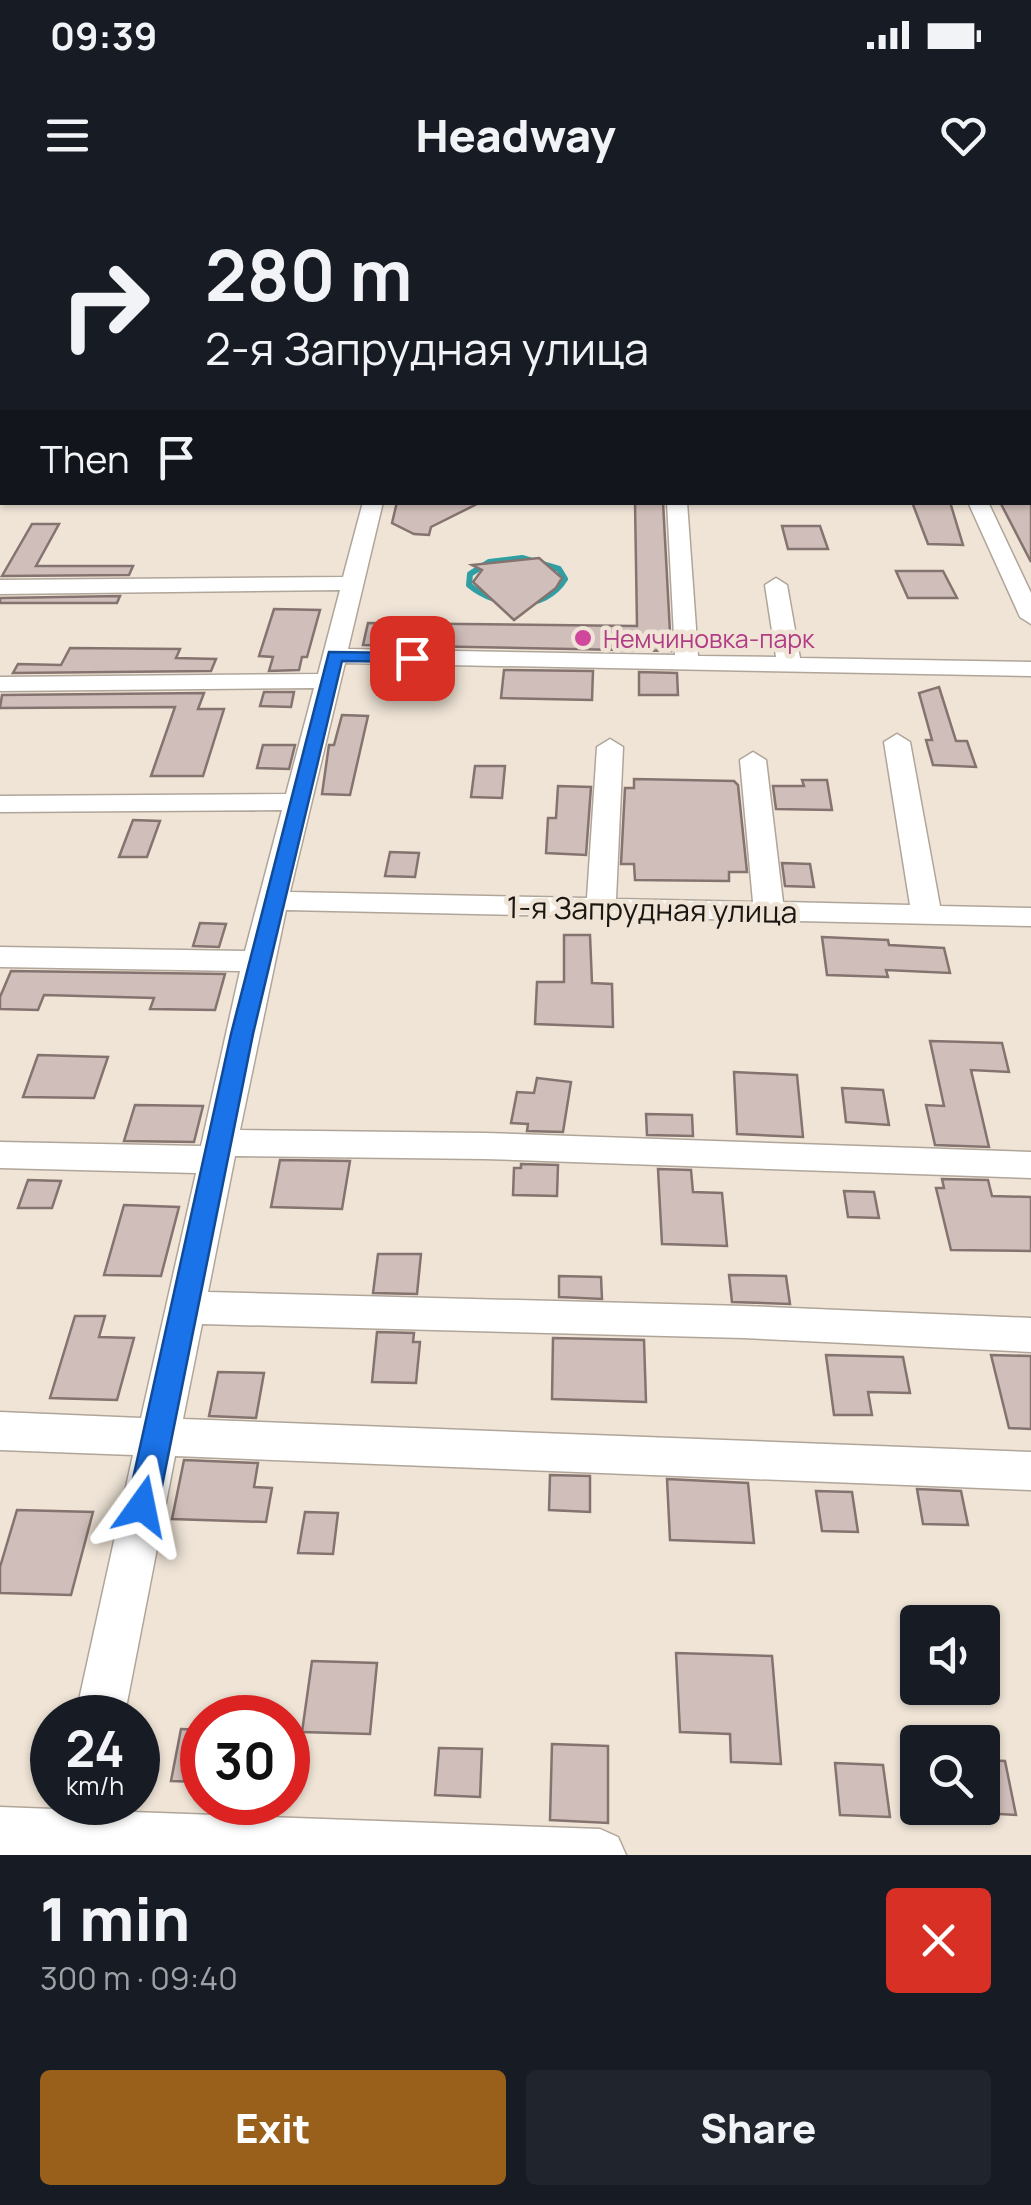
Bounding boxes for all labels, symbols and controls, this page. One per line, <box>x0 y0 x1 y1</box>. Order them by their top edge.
text: 09:39 <box>50 9 157 61</box>
text: Headway <box>415 104 616 166</box>
icon: menu <box>40 108 95 163</box>
icon: heart <box>936 108 991 163</box>
text: 280 m <box>205 226 413 322</box>
icon: right <box>40 240 170 370</box>
text: 2-я Запрудная улица <box>205 317 649 379</box>
icon: arrive <box>149 430 204 485</box>
text: Then <box>40 432 129 484</box>
pin <box>370 616 455 701</box>
place label: Немчиновка-парк <box>603 621 815 656</box>
marker: Немчиновка-парк <box>572 627 594 649</box>
icon: arrive <box>385 631 440 686</box>
street label: 1-я Запрудная улица <box>506 886 798 932</box>
position arrow <box>90 1454 194 1558</box>
map controls <box>900 1605 1000 1825</box>
button: sound <box>900 1605 1000 1705</box>
speed limit sign: 30 <box>180 1695 310 1825</box>
text: 24 <box>65 1714 125 1782</box>
button: search <box>900 1725 1000 1825</box>
text: km/h <box>66 1768 124 1803</box>
text: 1 min <box>40 1877 190 1959</box>
button: close <box>886 1888 991 1993</box>
text: 300 m · 09:40 <box>40 1956 238 2000</box>
button: Exit <box>40 2070 506 2185</box>
button: Share <box>526 2070 991 2185</box>

